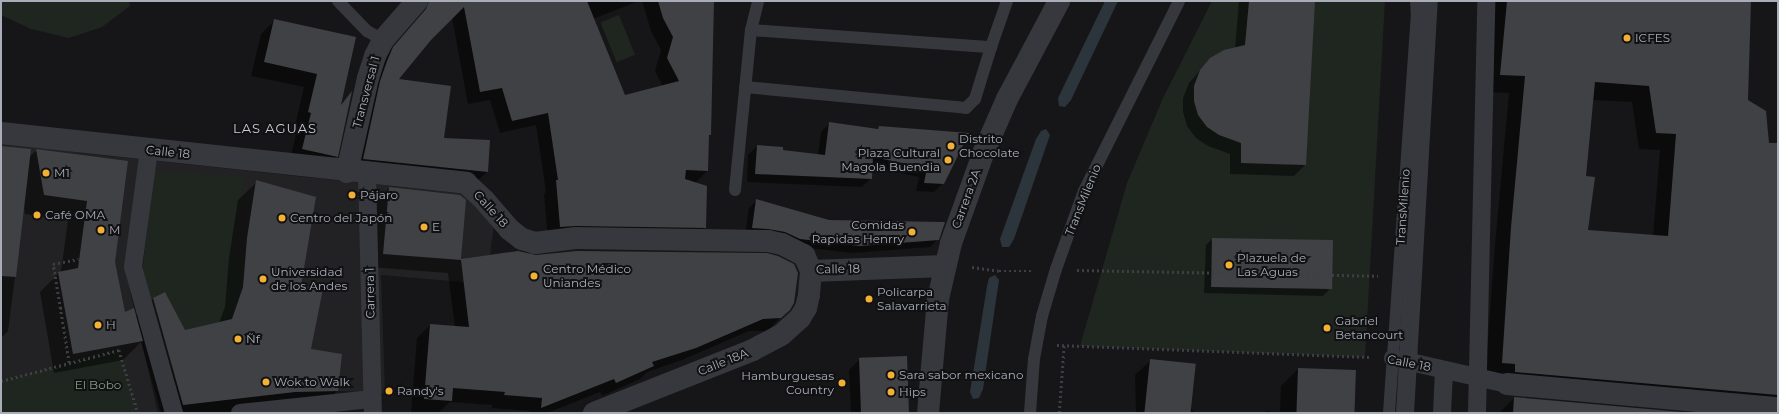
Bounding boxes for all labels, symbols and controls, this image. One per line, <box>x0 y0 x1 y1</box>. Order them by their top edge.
place label: ICFES <box>1635 31 1670 45</box>
marker: ICFES <box>1622 33 1632 43</box>
street label: Transversal 1 <box>349 54 383 130</box>
district label: LAS AGUAS <box>233 120 317 136</box>
place label: Distrito Chocolate <box>959 132 1020 160</box>
marker: Distrito Chocolate <box>946 141 956 151</box>
street label: Calle 18 <box>145 143 191 161</box>
place label: Plaza Cultural Magola Buendia <box>841 146 940 174</box>
marker: Plaza Cultural Magola Buendia <box>943 155 953 165</box>
street label: TransMilenio <box>1062 162 1104 238</box>
place label: M1 <box>54 166 70 180</box>
street label: Carrera 2A <box>949 167 983 231</box>
marker: M1 <box>41 168 51 178</box>
street label: TransMilenio <box>1393 169 1413 245</box>
place label: Pájaro <box>360 188 398 202</box>
street label: Calle 18 <box>471 188 511 230</box>
marker: Pájaro <box>347 190 357 200</box>
place label: Café OMA <box>45 208 105 222</box>
marker: Café OMA <box>32 210 42 220</box>
place label: Centro del Japón <box>290 211 392 225</box>
marker: Centro del Japón <box>277 213 287 223</box>
place label: Comidas Rapidas Henrry <box>812 218 904 246</box>
place label: E <box>432 220 440 234</box>
marker: E <box>419 222 429 232</box>
place label: M <box>109 223 120 237</box>
marker: M <box>96 225 106 235</box>
marker: Comidas Rapidas Henrry <box>907 227 917 237</box>
place label: Plazuela de Las Aguas <box>1237 251 1306 279</box>
marker: Plazuela de Las Aguas <box>1224 260 1234 270</box>
street label: Calle 18 <box>816 261 860 277</box>
place label: Centro Médico Uniandes <box>543 262 631 290</box>
place label: Universidad de los Andes <box>271 265 347 293</box>
street label: Carrera 1 <box>362 267 378 319</box>
marker: Centro Médico Uniandes <box>528 270 540 282</box>
marker: Universidad de los Andes <box>258 274 268 284</box>
place label: Policarpa Salavarrieta <box>877 285 947 313</box>
marker: Policarpa Salavarrieta <box>864 294 874 304</box>
place label: Gabriel Betancourt <box>1335 314 1403 342</box>
place label: H <box>106 318 116 332</box>
marker: H <box>93 320 103 330</box>
marker: Gabriel Betancourt <box>1322 323 1332 333</box>
place label: Ñf <box>246 332 260 346</box>
marker: Ñf <box>233 334 243 344</box>
street label: Calle 18A <box>696 345 750 379</box>
street label: Calle 18 <box>1386 352 1432 374</box>
place label: Sara sabor mexicano <box>899 368 1023 382</box>
place label: Hamburguesas Country <box>741 369 834 397</box>
marker: Sara sabor mexicano <box>886 370 896 380</box>
place label: Wok to Walk <box>274 375 350 389</box>
marker: Wok to Walk <box>261 377 271 387</box>
park label: El Bobo <box>75 378 121 392</box>
marker: Hamburguesas Country <box>837 378 847 388</box>
place label: Randy's <box>397 384 444 398</box>
place label: Hips <box>899 385 926 399</box>
marker: Randy's <box>384 386 394 396</box>
marker: Hips <box>886 387 896 397</box>

